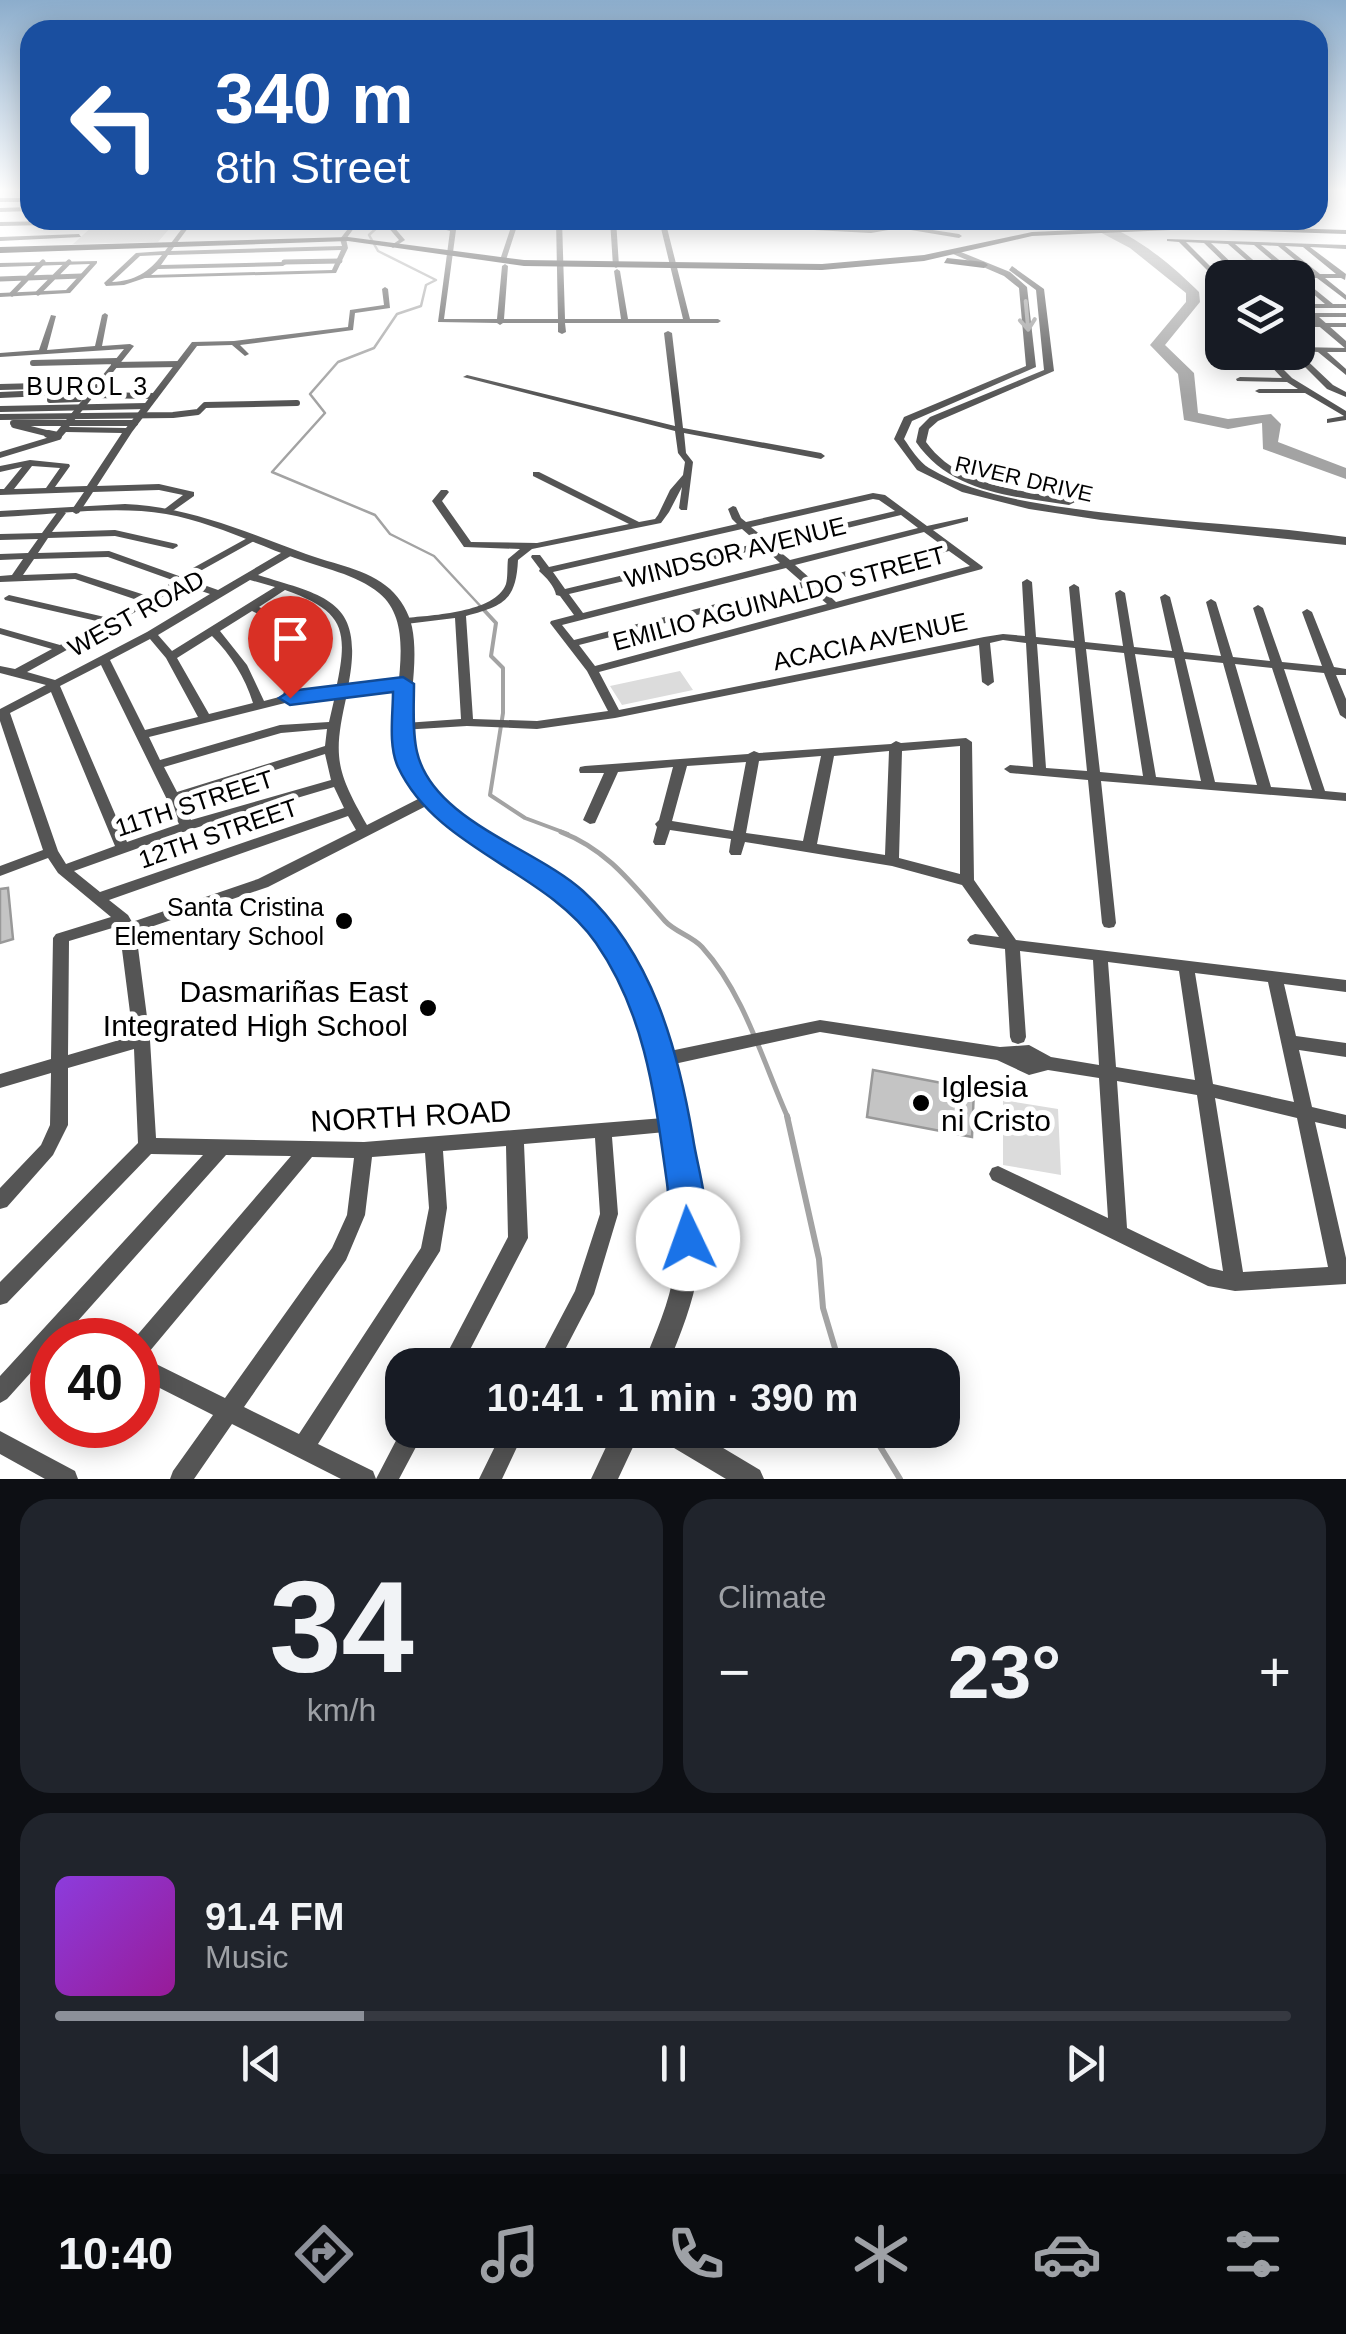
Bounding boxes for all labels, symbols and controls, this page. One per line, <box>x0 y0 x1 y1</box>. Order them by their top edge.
icon: left <box>50 60 180 190</box>
text: 340 m <box>215 60 413 138</box>
text: 8th Street <box>215 142 410 193</box>
map controls <box>1205 260 1315 370</box>
button: layers <box>1205 260 1315 370</box>
one-way arrow <box>1017 299 1036 331</box>
district label: BUROL 3 <box>26 372 150 400</box>
street label: RIVER DRIVE <box>953 451 1095 507</box>
street label: WINDSOR AVENUE <box>621 511 849 593</box>
street label: EMILIO AGUINALDO STREET <box>610 540 948 656</box>
street label: WEST ROAD <box>63 564 209 662</box>
pin <box>248 596 333 699</box>
street label: ACACIA AVENUE <box>770 607 970 675</box>
icon: arrive <box>263 611 318 666</box>
street label: 11TH STREET <box>111 764 277 842</box>
street label: 12TH STREET <box>135 793 301 873</box>
place label: Santa Cristina Elementary School <box>114 893 324 950</box>
marker: Santa Cristina Elementary School <box>333 910 355 932</box>
place label: Dasmariñas East Integrated High School <box>103 975 409 1042</box>
marker: Dasmariñas East Integrated High School <box>417 997 439 1019</box>
place label: Iglesia ni Cristo <box>941 1070 1051 1137</box>
marker: Iglesia ni Cristo <box>910 1092 932 1114</box>
street label: NORTH ROAD <box>310 1094 512 1138</box>
position arrow <box>636 1187 740 1291</box>
speed limit sign: 40 <box>30 1318 160 1448</box>
text: 10:41 · 1 min · 390 m <box>487 1377 858 1419</box>
text: 34 <box>269 1554 414 1700</box>
text: Climate <box>718 1579 826 1615</box>
text: 23° <box>948 1630 1061 1714</box>
text: − <box>718 1641 750 1703</box>
text: + <box>1259 1641 1291 1703</box>
text: km/h <box>307 1692 376 1728</box>
text: 91.4 FM <box>205 1896 344 1938</box>
text: Music <box>205 1939 289 1975</box>
icon: previous <box>234 2036 289 2091</box>
icon: pause <box>646 2036 701 2091</box>
icon: next <box>1058 2036 1113 2091</box>
icon: directions <box>289 2219 359 2289</box>
icon: music <box>475 2219 545 2289</box>
icon: phone <box>661 2219 731 2289</box>
icon: climate <box>846 2219 916 2289</box>
icon: car <box>1032 2219 1102 2289</box>
icon: filters <box>1218 2219 1288 2289</box>
text: 10:40 <box>58 2228 173 2279</box>

